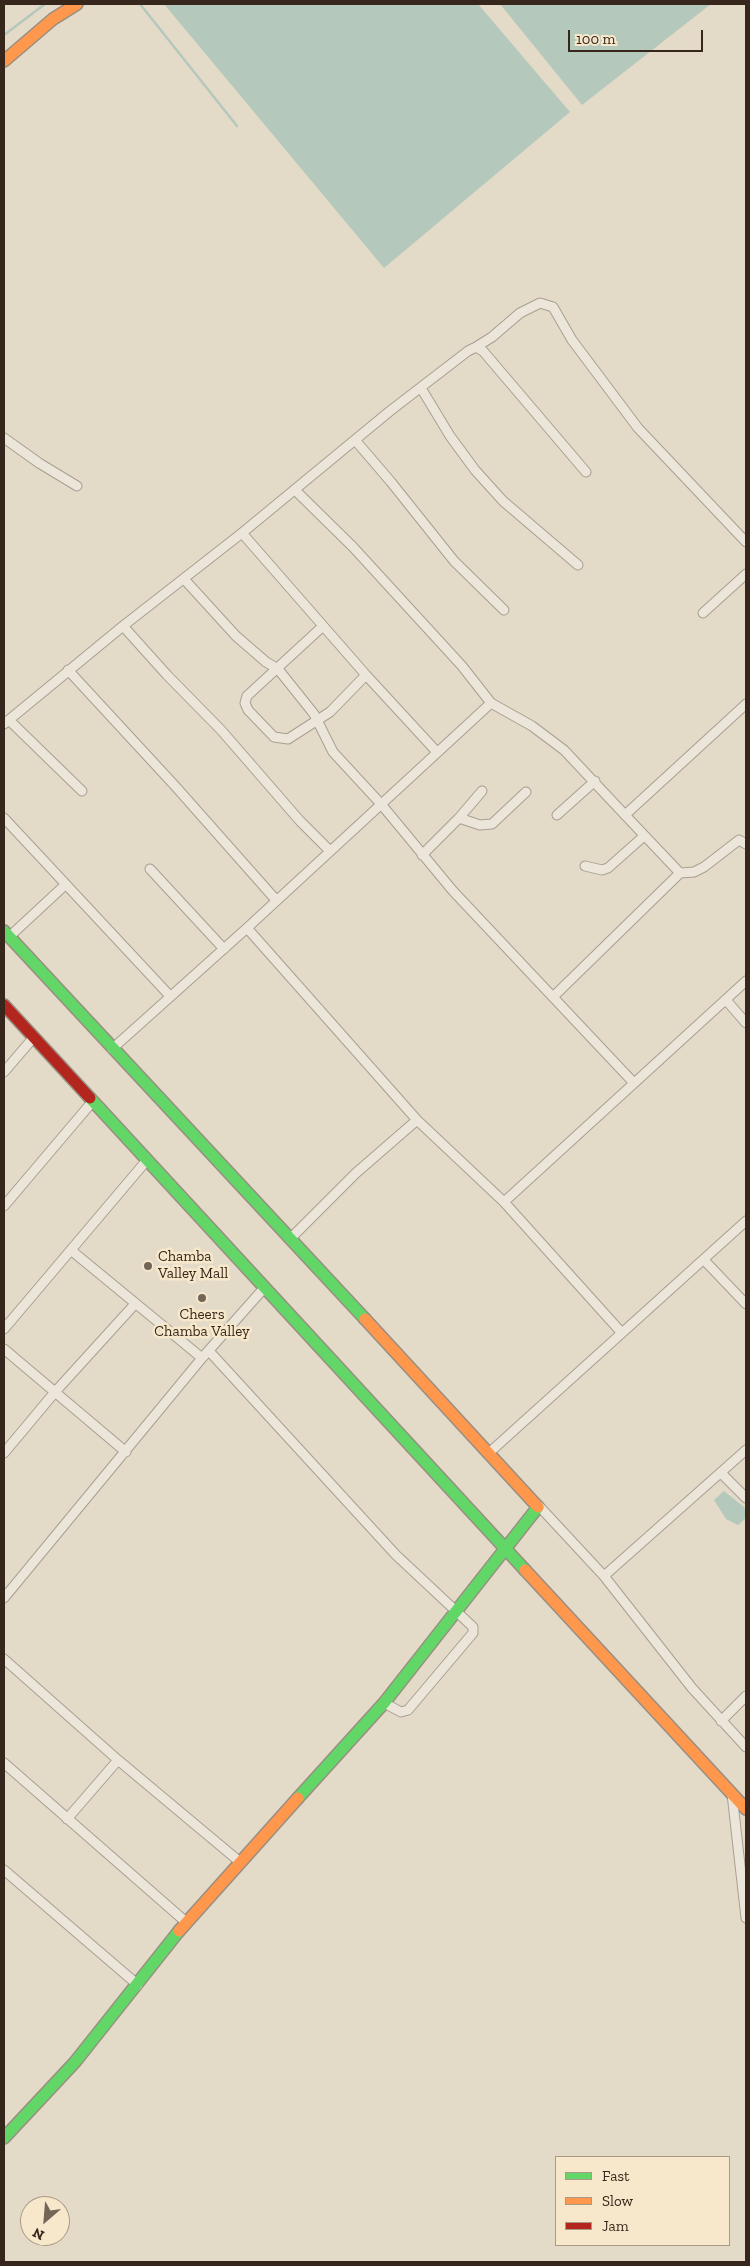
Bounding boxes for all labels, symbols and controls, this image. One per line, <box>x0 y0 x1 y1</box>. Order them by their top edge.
scale bar <box>570 20 705 52</box>
text: 100 m <box>576 30 615 48</box>
place label: Chamba Valley Mall <box>158 1248 228 1283</box>
marker: Chamba Valley Mall <box>142 1260 154 1272</box>
marker: Cheers Chamba Valley <box>196 1292 208 1304</box>
place label: Cheers Chamba Valley <box>154 1306 250 1341</box>
legend <box>555 2156 730 2246</box>
text: Fast <box>602 2167 630 2185</box>
text: Slow <box>602 2192 633 2210</box>
north arrow <box>20 2196 70 2246</box>
text: Jam <box>602 2217 629 2235</box>
text: N <box>30 2224 47 2244</box>

